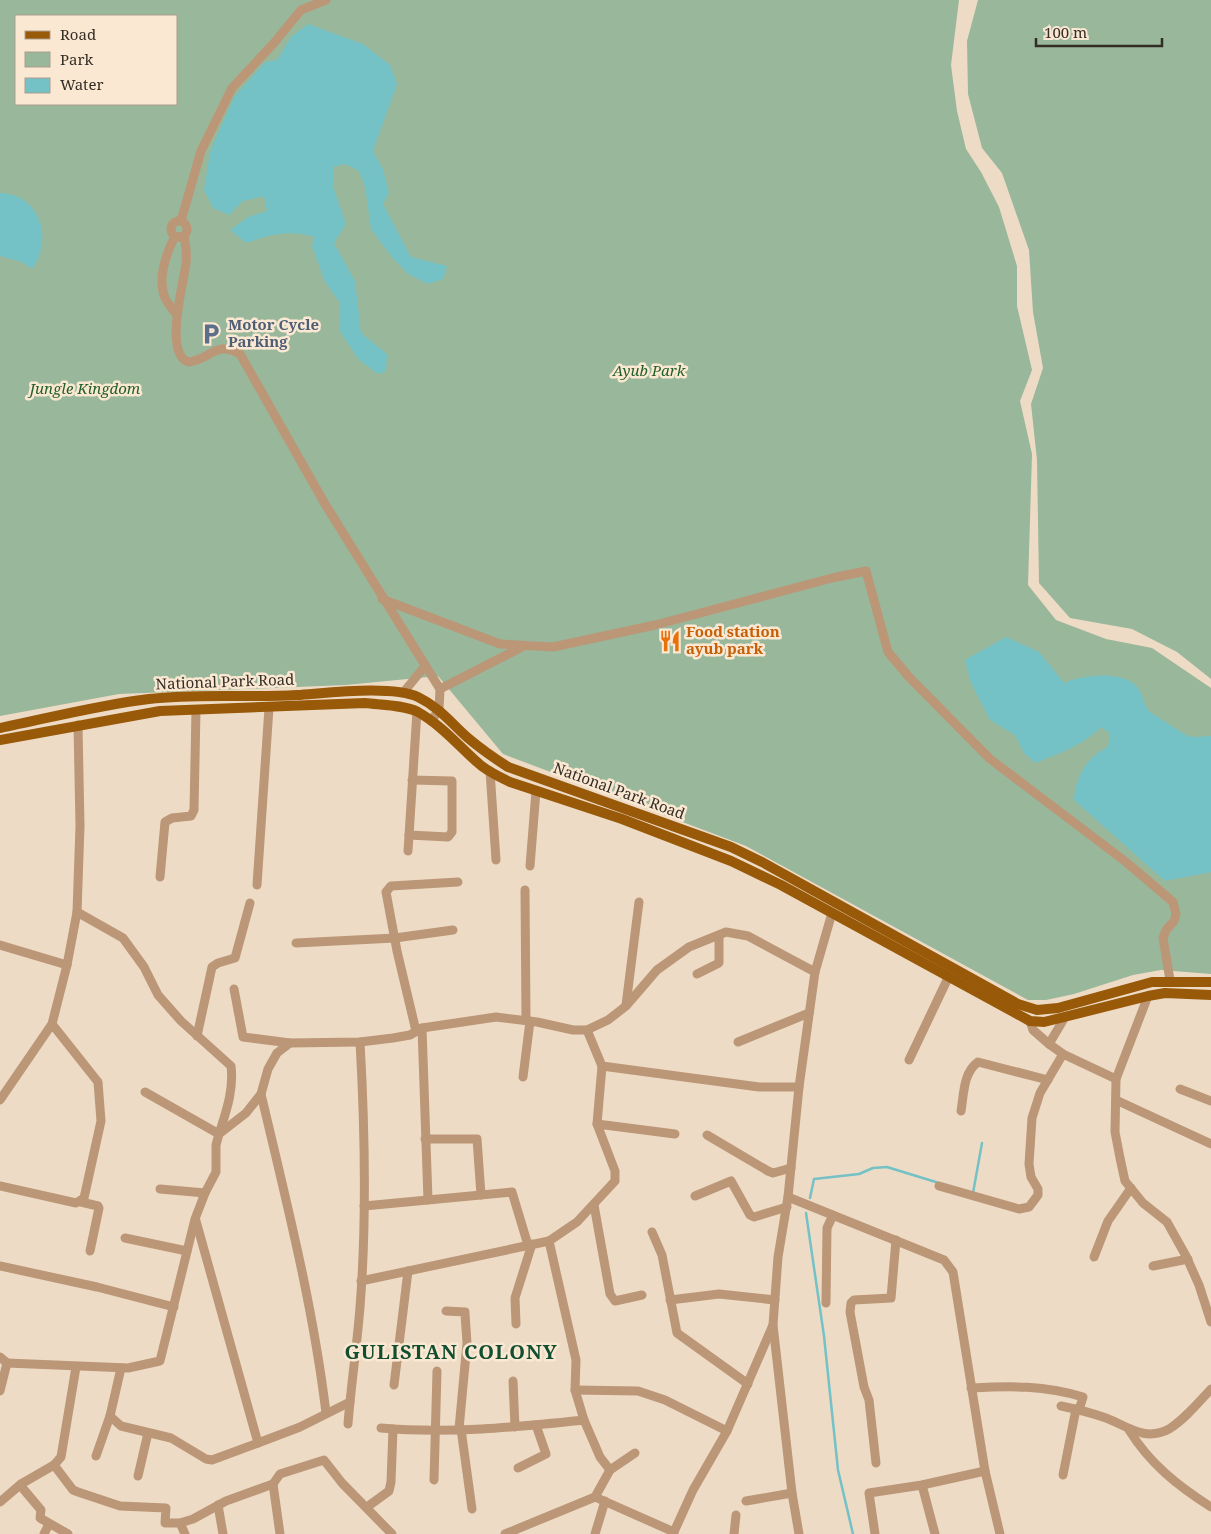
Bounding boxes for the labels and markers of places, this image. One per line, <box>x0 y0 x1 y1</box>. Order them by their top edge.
place label: Motor Cycle Parking <box>228 314 319 351</box>
parking icon: Motor Cycle Parking <box>198 321 224 347</box>
place label: Food station ayub park <box>686 621 780 658</box>
restaurant icon: Food station ayub park <box>657 628 683 654</box>

